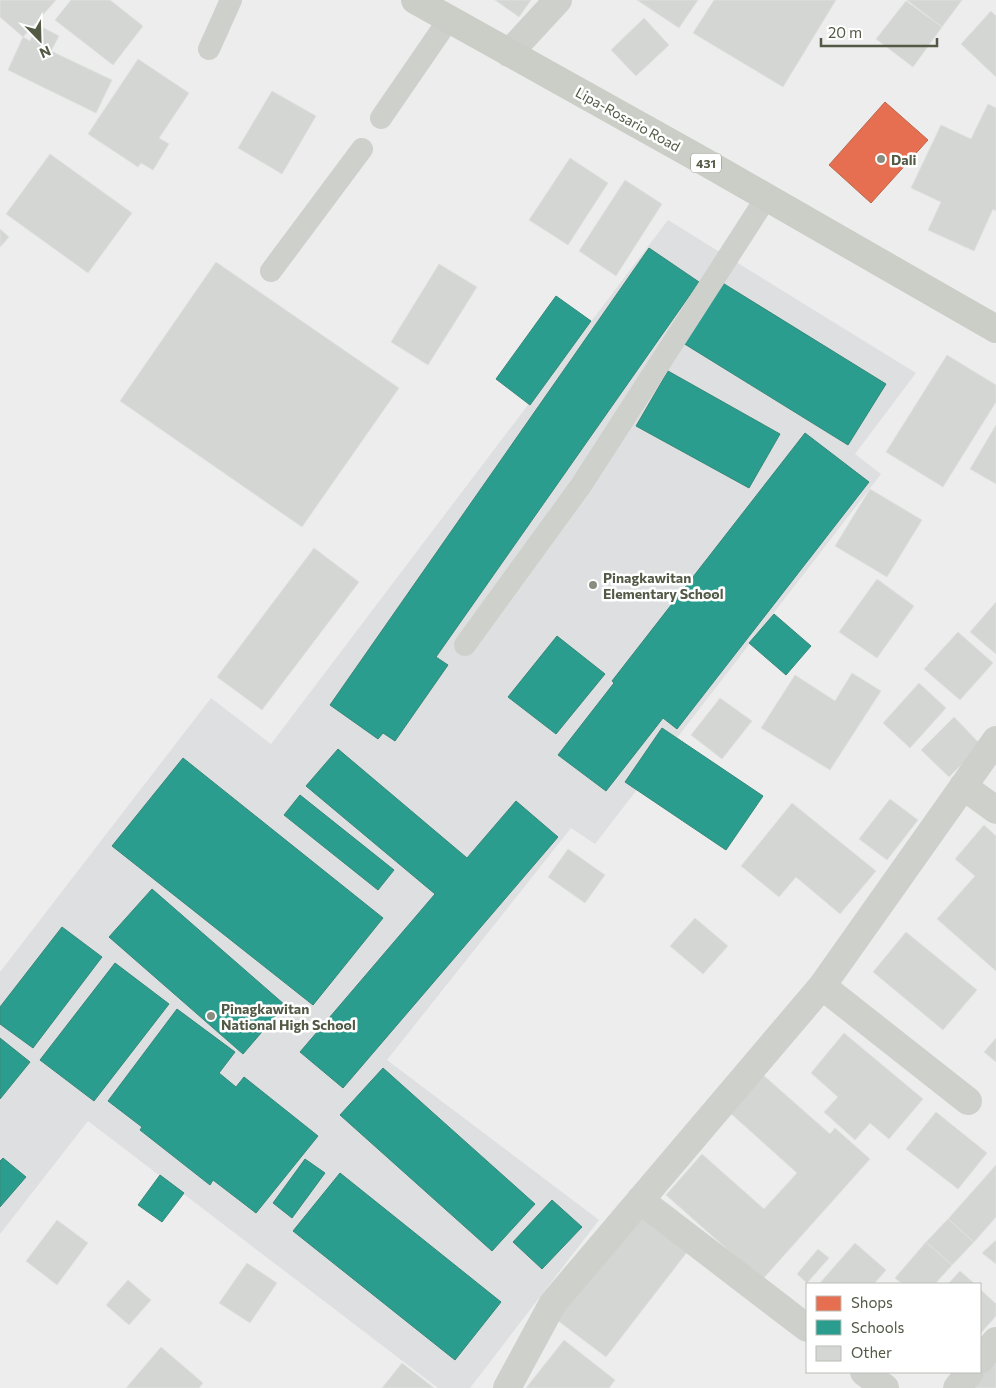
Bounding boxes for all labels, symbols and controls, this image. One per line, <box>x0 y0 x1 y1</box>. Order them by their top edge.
north arrow <box>15 15 65 65</box>
scale bar <box>821 15 937 47</box>
text: 20 m <box>828 23 862 41</box>
text: N <box>37 43 53 62</box>
street label: Lipa-Rosario Road <box>573 83 683 155</box>
place label: Dali <box>891 151 916 168</box>
marker: Dali <box>875 153 887 165</box>
road number: 431 <box>691 154 721 172</box>
place label: Pinagkawitan Elementary School <box>603 569 723 602</box>
marker: Pinagkawitan Elementary School <box>587 579 599 591</box>
place label: Pinagkawitan National High School <box>221 1000 356 1033</box>
marker: Pinagkawitan National High School <box>205 1010 217 1022</box>
legend <box>806 1283 981 1373</box>
text: Shops <box>851 1293 893 1311</box>
text: Schools <box>851 1318 905 1336</box>
text: Other <box>851 1343 892 1361</box>

